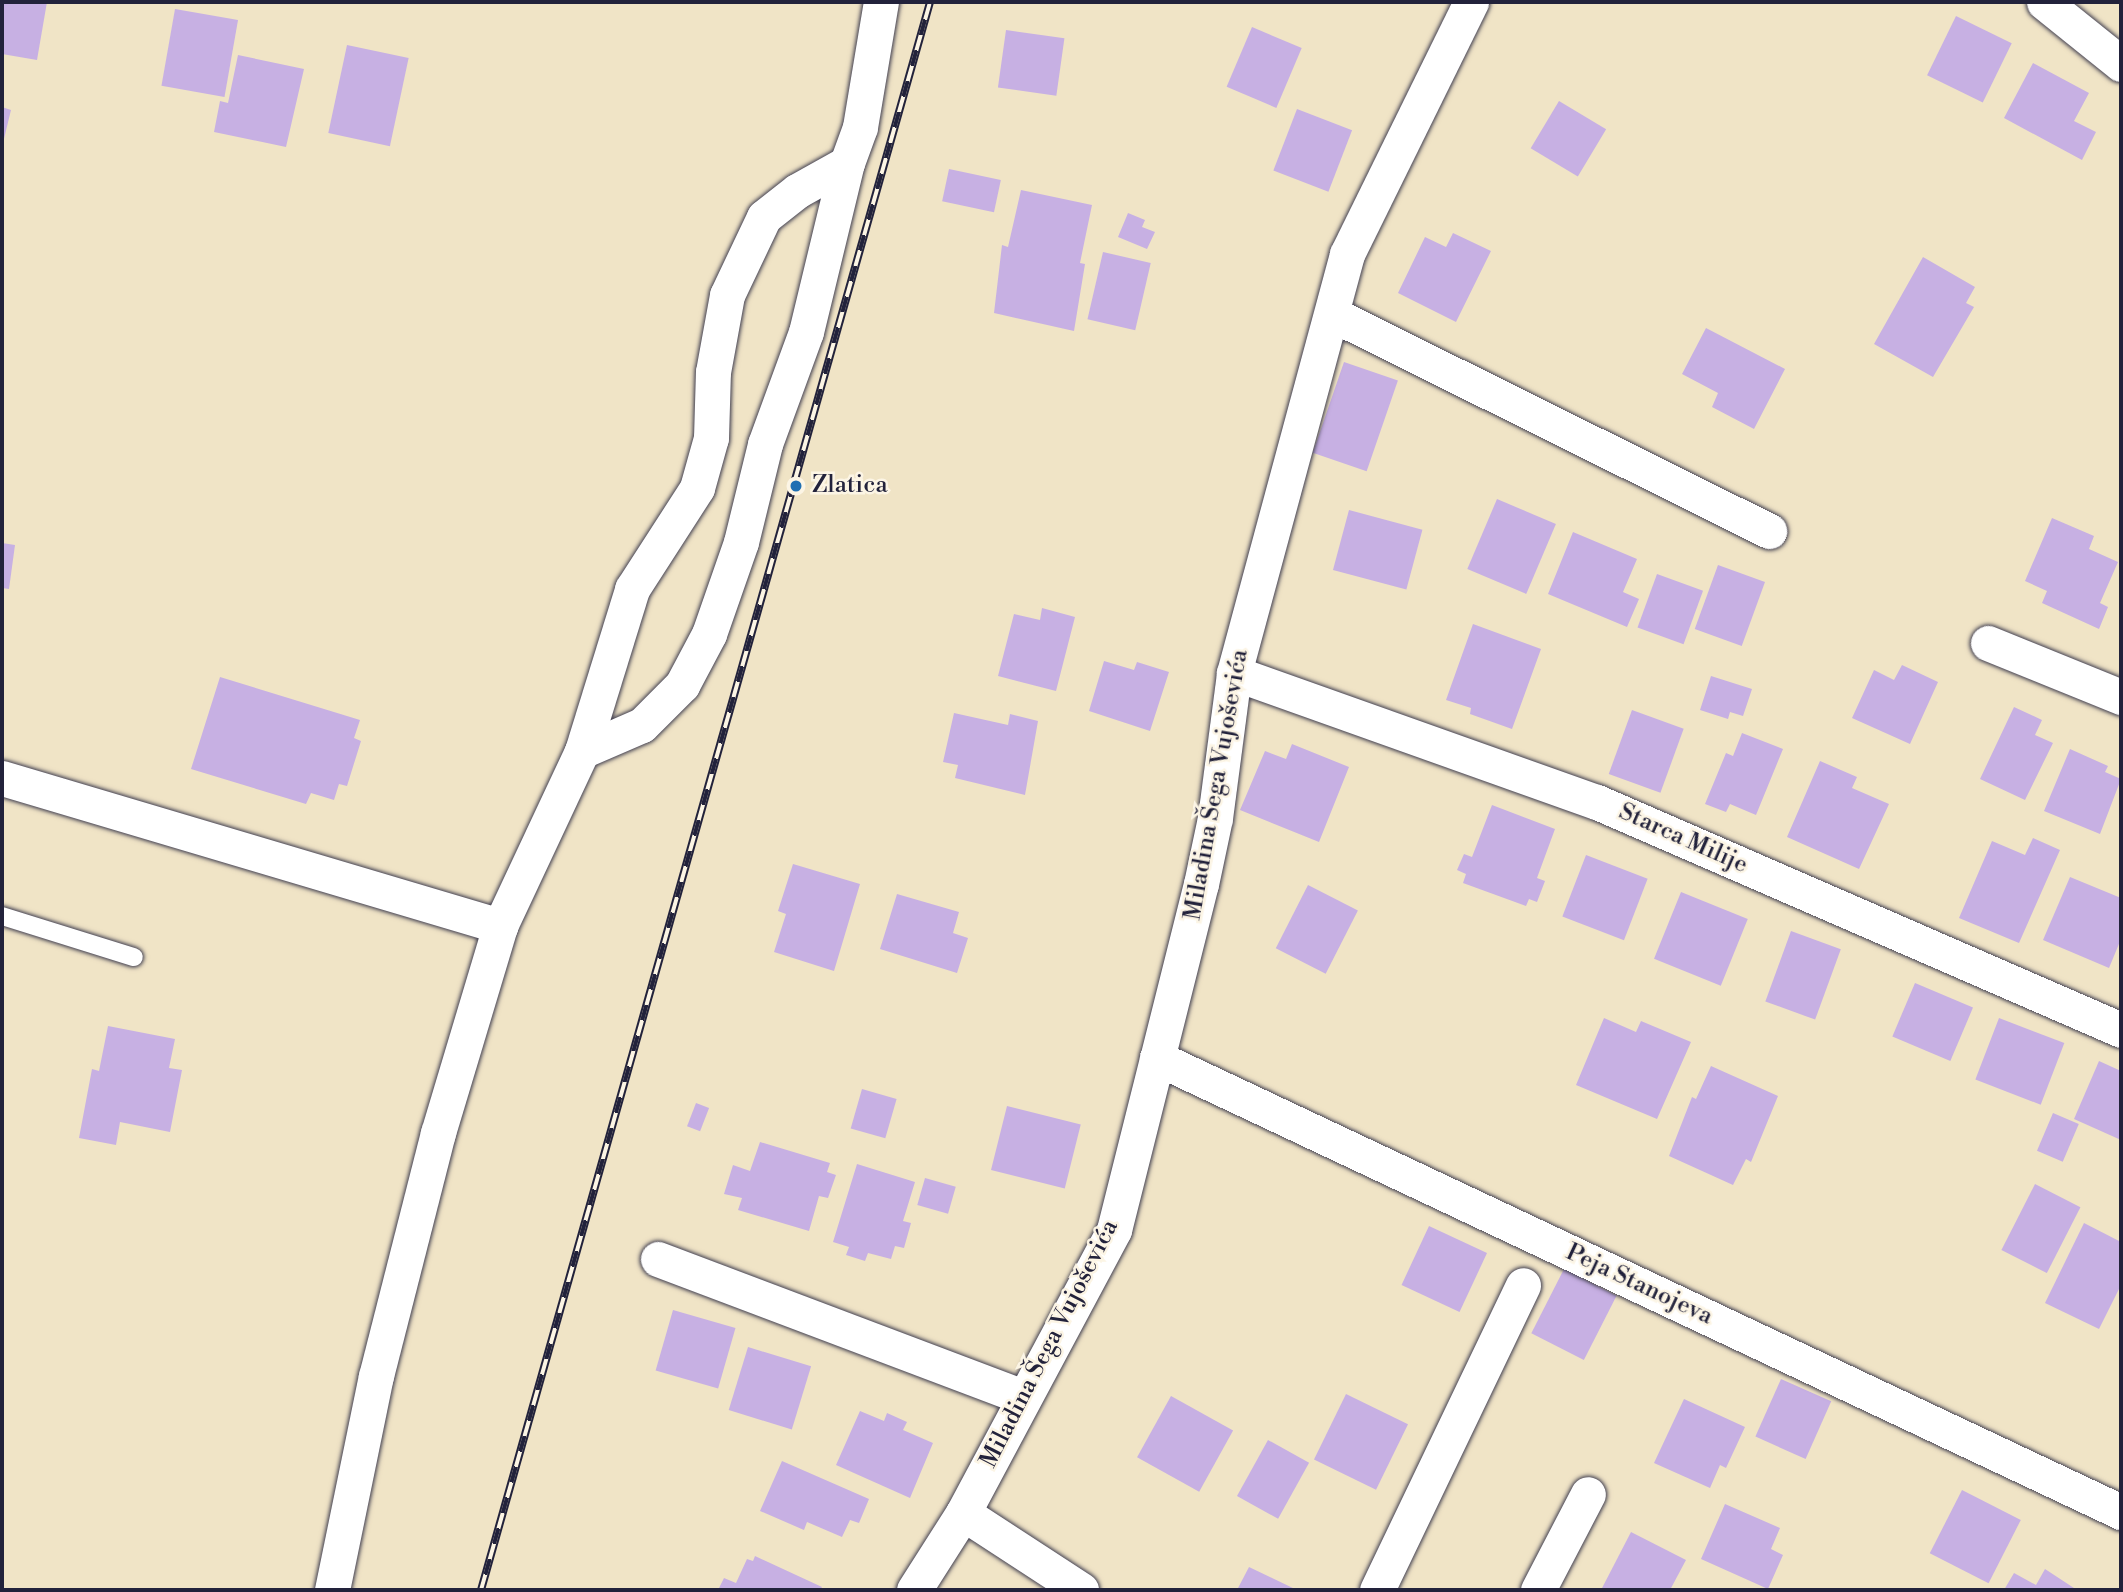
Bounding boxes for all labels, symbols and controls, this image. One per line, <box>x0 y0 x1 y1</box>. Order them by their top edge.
place label: Zlatica <box>812 472 888 500</box>
marker: Zlatica <box>786 476 806 496</box>
street label: Miladina Šega Vujoševića <box>1179 647 1255 923</box>
street label: Starca Milije <box>1614 798 1752 880</box>
street label: Miladina Šega Vujoševića <box>975 1215 1125 1473</box>
street label: Peja Stanojeva <box>1561 1238 1717 1332</box>

